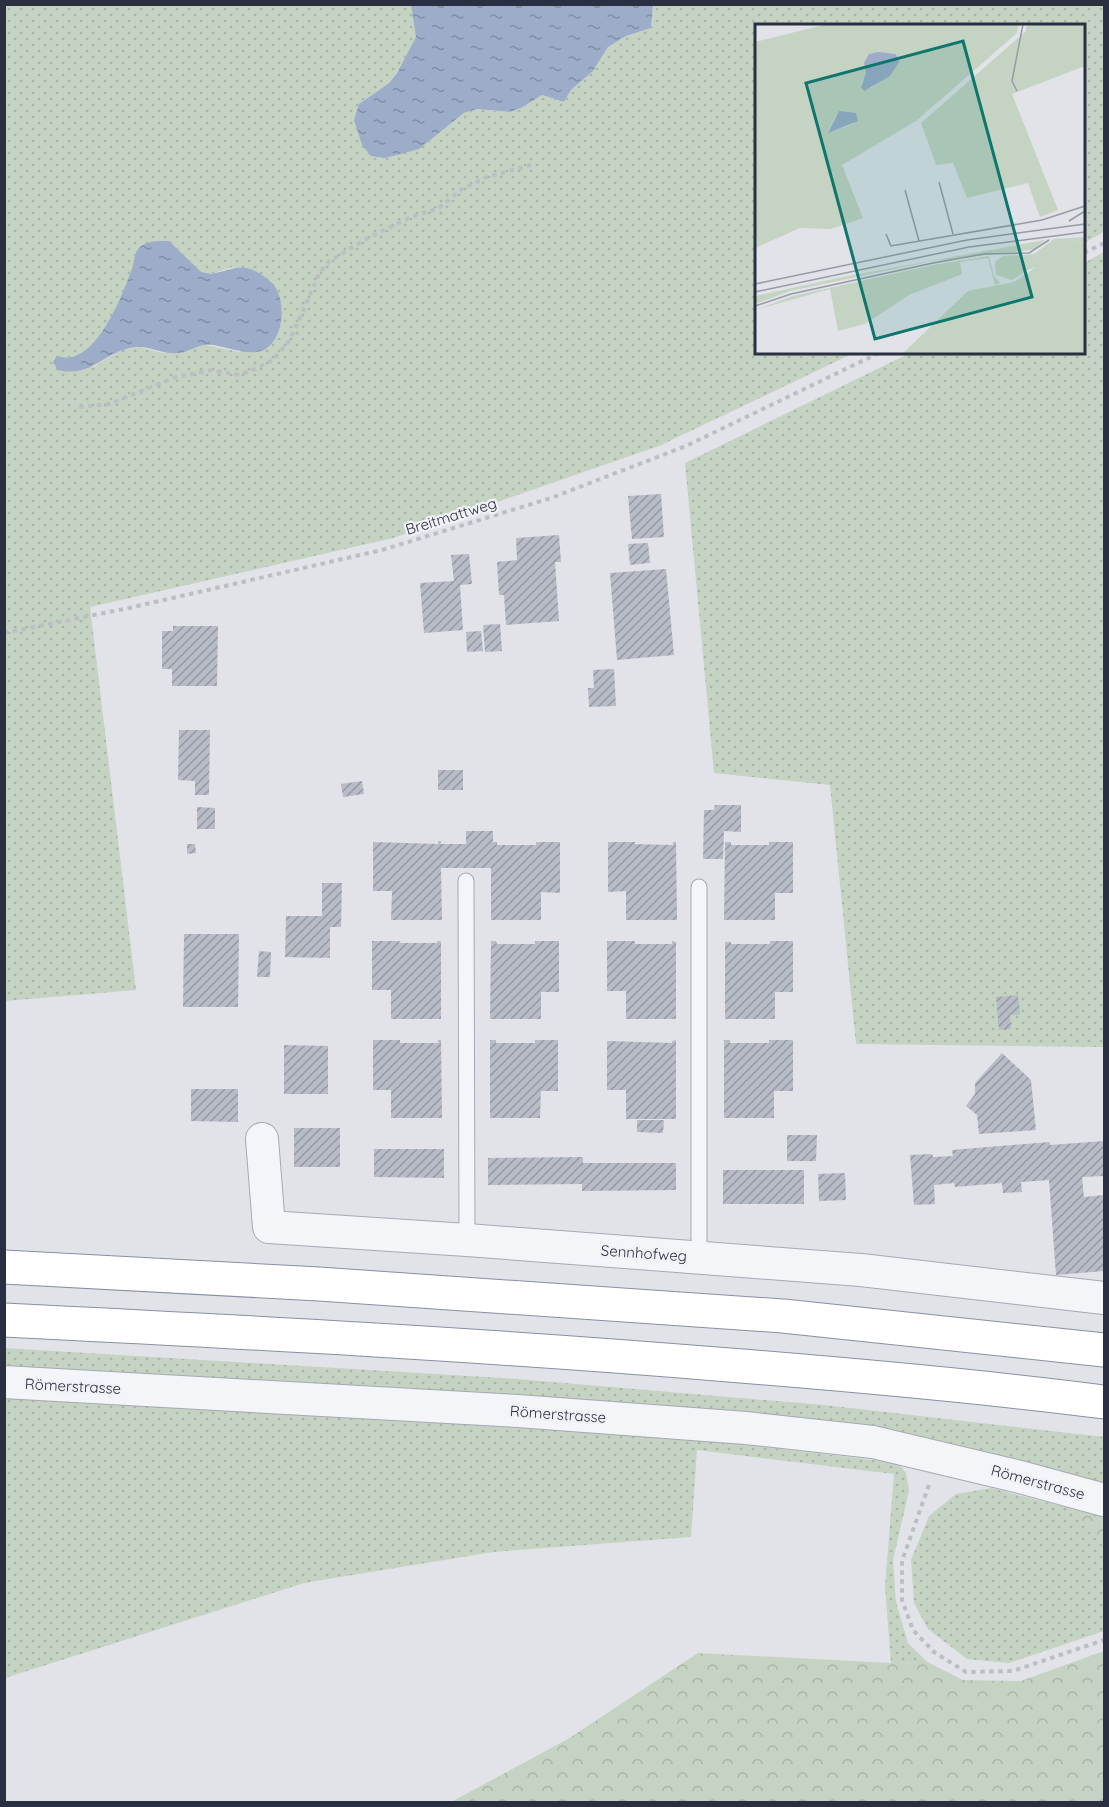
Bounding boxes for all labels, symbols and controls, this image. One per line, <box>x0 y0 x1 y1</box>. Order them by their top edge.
inset map <box>755 24 1085 354</box>
street label: Breitmattweg <box>403 493 499 539</box>
street label: Sennhofweg <box>600 1241 688 1265</box>
street label: Römerstrasse <box>24 1374 122 1398</box>
street label: Römerstrasse <box>509 1401 607 1427</box>
street label: Römerstrasse <box>989 1460 1087 1504</box>

